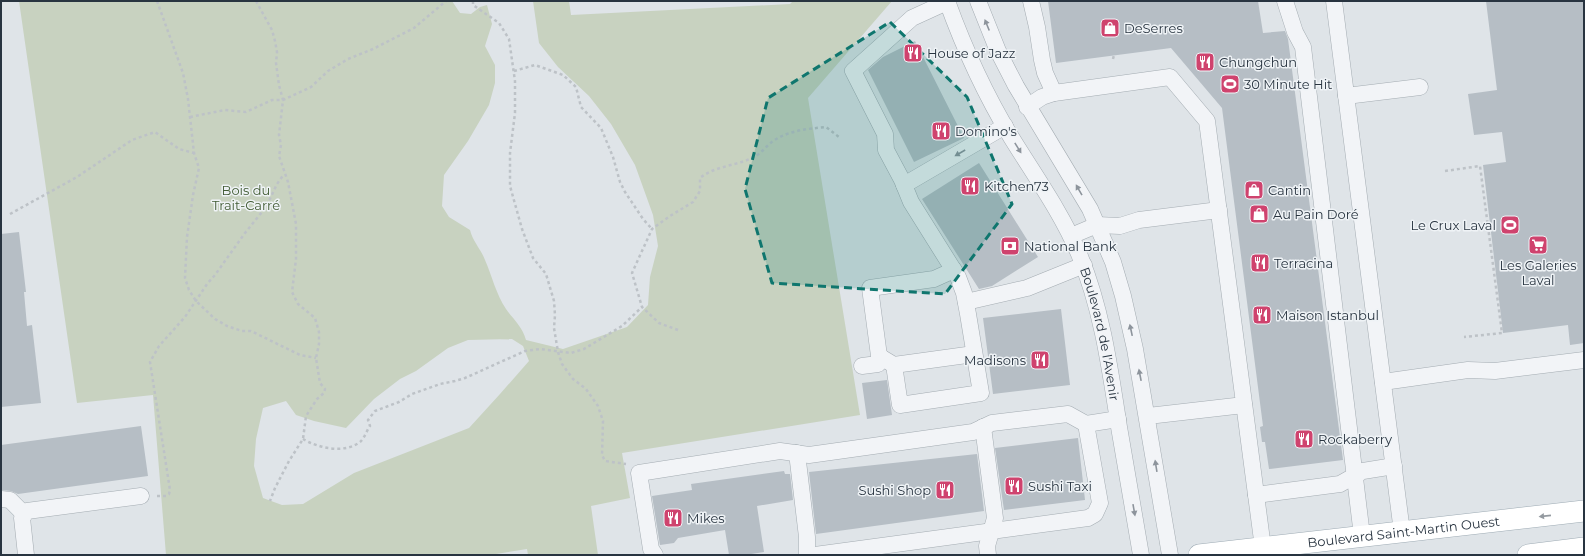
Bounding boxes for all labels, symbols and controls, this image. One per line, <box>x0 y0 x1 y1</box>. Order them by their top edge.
shop icon: DeSerres <box>1099 17 1121 39</box>
one-way arrow <box>984 19 990 31</box>
place label: DeSerres <box>1124 20 1183 36</box>
restaurant icon: House of Jazz <box>902 42 924 64</box>
place label: House of Jazz <box>927 45 1016 61</box>
restaurant icon: Chungchun <box>1194 51 1216 73</box>
place label: Chungchun <box>1219 54 1297 70</box>
sports icon: 30 Minute Hit <box>1219 73 1241 95</box>
place label: 30 Minute Hit <box>1244 76 1332 92</box>
restaurant icon: Domino's <box>930 120 952 142</box>
place label: Domino's <box>955 123 1017 139</box>
one-way arrow <box>1014 143 1022 153</box>
one-way arrow <box>954 149 965 156</box>
restaurant icon: Kitchen73 <box>959 175 981 197</box>
place label: Kitchen73 <box>984 178 1049 194</box>
shop icon: Cantin <box>1243 179 1265 201</box>
park label: Bois du Trait-Carré <box>212 182 280 213</box>
place label: Cantin <box>1268 182 1311 198</box>
one-way arrow <box>1075 184 1082 196</box>
shop icon: Au Pain Doré <box>1248 203 1270 225</box>
place label: Au Pain Doré <box>1273 206 1359 222</box>
sports icon: Le Crux Laval <box>1499 214 1521 236</box>
place label: Le Crux Laval <box>1411 217 1496 233</box>
supermarket icon: Les Galeries Laval <box>1527 234 1549 256</box>
bank icon: National Bank <box>999 235 1021 257</box>
place label: National Bank <box>1024 238 1117 254</box>
restaurant icon: Terracina <box>1249 252 1271 274</box>
place label: Terracina <box>1274 255 1333 271</box>
place label: Les Galeries Laval <box>1499 257 1577 288</box>
street label: Boulevard de l'Avenir <box>1077 265 1123 402</box>
restaurant icon: Maison Istanbul <box>1251 304 1273 326</box>
place label: Maison Istanbul <box>1276 307 1379 323</box>
one-way arrow <box>1128 324 1134 336</box>
restaurant icon: Madisons <box>1029 349 1051 371</box>
place label: Madisons <box>964 352 1026 368</box>
one-way arrow <box>1137 369 1143 382</box>
restaurant icon: Rockaberry <box>1293 428 1315 450</box>
place label: Rockaberry <box>1318 431 1393 447</box>
one-way arrow <box>1152 460 1158 472</box>
restaurant icon: Sushi Taxi <box>1003 475 1025 497</box>
place label: Sushi Taxi <box>1028 478 1092 494</box>
restaurant icon: Sushi Shop <box>934 479 956 501</box>
place label: Sushi Shop <box>858 482 931 498</box>
one-way arrow <box>1131 504 1137 516</box>
restaurant icon: Mikes <box>662 507 684 529</box>
place label: Mikes <box>687 510 725 526</box>
one-way arrow <box>1539 512 1551 519</box>
street label: Boulevard Saint-Martin Ouest <box>1307 513 1501 551</box>

